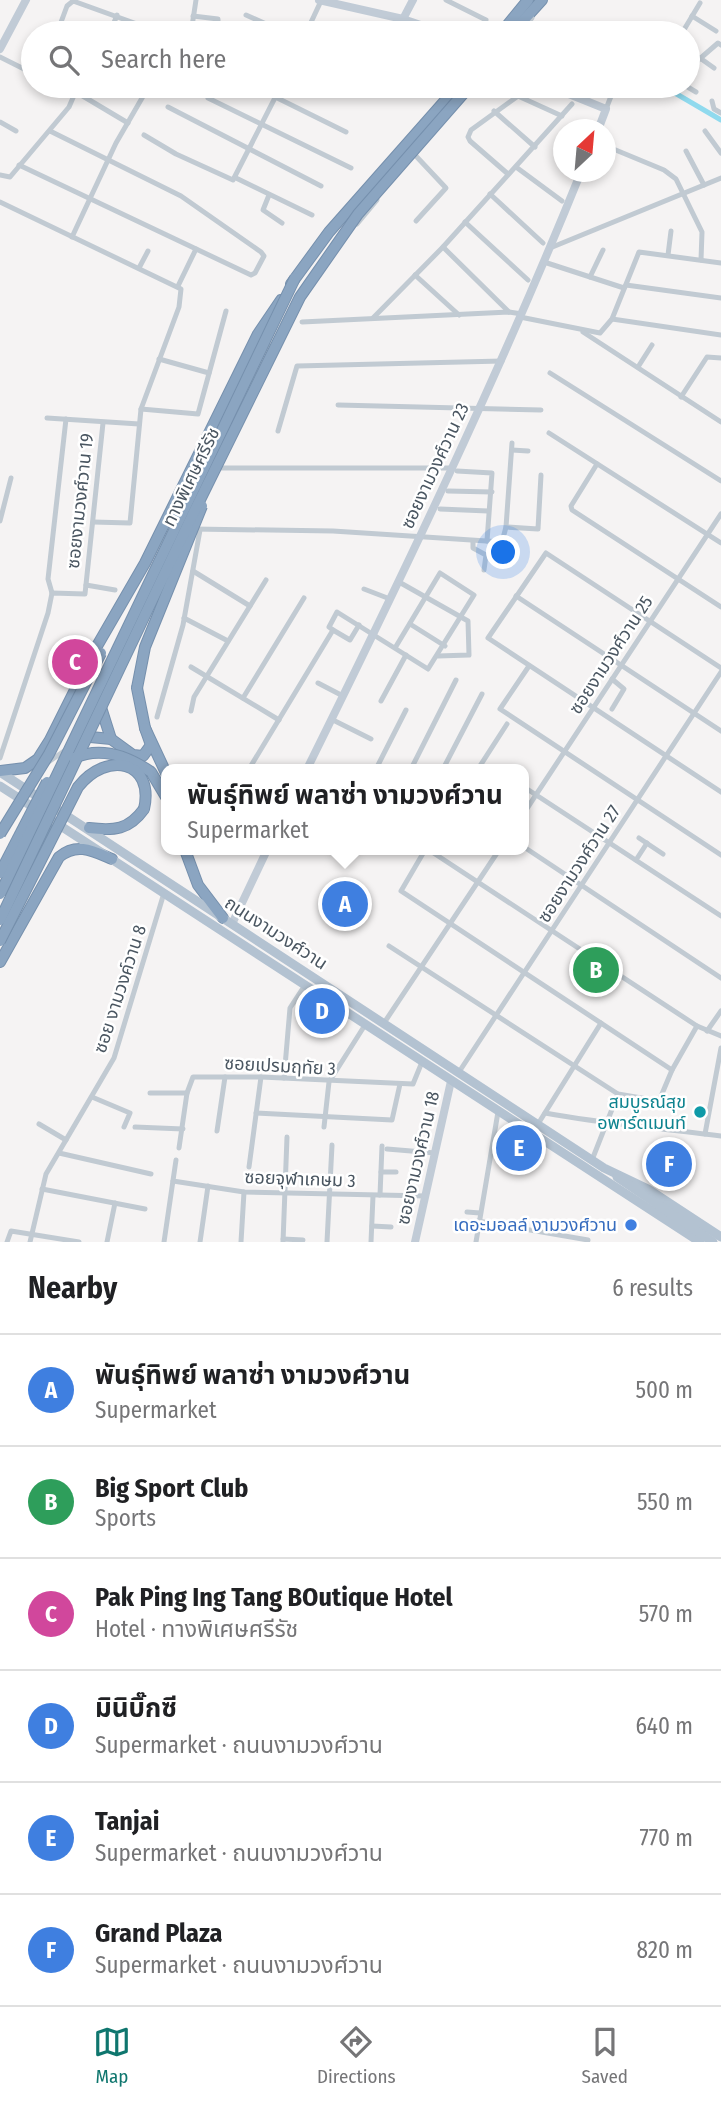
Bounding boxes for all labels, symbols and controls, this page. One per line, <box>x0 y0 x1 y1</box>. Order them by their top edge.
search box <box>21 21 700 98</box>
icon: search <box>45 41 83 79</box>
text: Search here <box>101 44 226 75</box>
north arrow <box>553 119 616 182</box>
street label: ซอยงามวงศ์วาน 23 <box>396 400 474 532</box>
street label: ทางพิเศษศรีรัช <box>158 424 224 530</box>
street label: ซอยงามวงศ์วาน 19 <box>62 432 98 570</box>
your location <box>486 535 520 569</box>
street label: ซอยงามวงศ์วาน 25 <box>565 592 657 718</box>
pin: C <box>52 636 98 688</box>
popup <box>161 764 529 855</box>
text: พันธุ์ทิพย์ พลาซ่า งามวงศ์วาน <box>187 780 503 811</box>
street label: ซอยงามวงศ์วาน 27 <box>533 801 625 927</box>
text: Supermarket <box>187 816 309 844</box>
pin: A <box>322 878 368 930</box>
street label: ถนนงามวงศ์วาน <box>221 892 331 974</box>
street label: ซอย งามวงค์วาน 8 <box>89 922 151 1056</box>
pin: B <box>573 944 619 996</box>
pin: D <box>299 985 345 1037</box>
street label: ซอยเปรมฤทัย 3 <box>224 1052 336 1080</box>
street label: ซอยงามวงศ์วาน 18 <box>392 1089 444 1227</box>
place label: สมบูรณ์สุข อพาร์ตเมนท์ <box>597 1091 686 1134</box>
marker: สมบูรณ์สุข อพาร์ตเมนท์ <box>692 1104 708 1120</box>
pin: E <box>496 1122 542 1174</box>
pin: F <box>646 1138 692 1190</box>
street label: ซอยจุฬาเกษม 3 <box>244 1166 356 1192</box>
place label: เดอะมอลล์ งามวงศ์วาน <box>453 1214 617 1236</box>
marker: เดอะมอลล์ งามวงศ์วาน <box>623 1217 639 1233</box>
text: Nearby <box>28 1270 117 1306</box>
text: 6 results <box>612 1274 693 1302</box>
text: พันธุ์ทิพย์ พลาซ่า งามวงศ์วาน <box>95 1360 410 1391</box>
text: A <box>45 1376 57 1404</box>
text: 500 m <box>635 1376 693 1404</box>
text: Supermarket <box>95 1396 216 1424</box>
text: Big Sport Club <box>95 1473 248 1504</box>
text: B <box>45 1488 57 1516</box>
text: 550 m <box>637 1488 693 1516</box>
text: Sports <box>95 1504 156 1532</box>
text: Pak Ping Ing Tang BOutique Hotel <box>95 1582 453 1613</box>
text: C <box>45 1600 57 1628</box>
text: 570 m <box>639 1600 693 1628</box>
text: Hotel · ทางพิเศษศรีรัช <box>95 1615 298 1643</box>
text: มินิบิ๊กซี <box>95 1693 177 1724</box>
text: D <box>44 1712 58 1740</box>
text: 640 m <box>635 1712 693 1740</box>
text: Supermarket · ถนนงามวงศ์วาน <box>95 1731 383 1759</box>
text: Tanjai <box>95 1806 159 1837</box>
text: E <box>46 1824 56 1852</box>
text: 770 m <box>639 1824 693 1852</box>
text: Supermarket · ถนนงามวงศ์วาน <box>95 1839 383 1867</box>
text: Grand Plaza <box>95 1918 223 1949</box>
text: F <box>46 1936 56 1964</box>
text: 820 m <box>636 1936 693 1964</box>
text: Supermarket · ถนนงามวงศ์วาน <box>95 1951 383 1979</box>
tab: Map <box>93 2023 131 2088</box>
tab: Directions <box>317 2023 396 2088</box>
tab: Saved <box>582 2023 628 2088</box>

